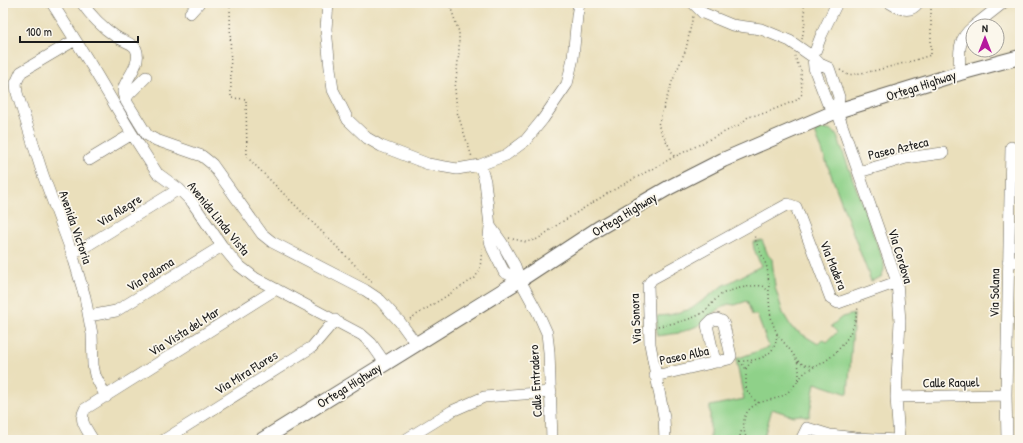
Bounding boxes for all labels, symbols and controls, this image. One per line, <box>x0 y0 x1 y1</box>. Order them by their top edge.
scale bar <box>20 18 138 44</box>
north arrow <box>965 18 1005 58</box>
text: N <box>982 21 988 35</box>
text: 100 m <box>26 23 52 40</box>
street label: Ortega Highway <box>884 65 959 105</box>
street label: Paseo Azteca <box>866 132 930 164</box>
street label: Avenida Linda Vista <box>184 177 254 259</box>
street label: Ortega Highway <box>588 187 660 240</box>
street label: Avenida Victoria <box>55 188 97 266</box>
street label: Via Alegre <box>93 189 145 231</box>
street label: Via Cordova <box>884 226 918 286</box>
street label: Via Madera <box>816 238 852 292</box>
street label: Via Paloma <box>123 253 177 295</box>
street label: Via Solana <box>985 268 1003 318</box>
street label: Via Sonora <box>625 293 645 345</box>
street label: Via Vista del Mar <box>145 302 223 360</box>
street label: Paseo Alba <box>658 341 710 369</box>
street label: Calle Entradero <box>524 344 546 418</box>
street label: Via Mira Flores <box>211 346 281 398</box>
street label: Ortega Highway <box>313 358 385 412</box>
street label: Calle Raquel <box>922 372 980 391</box>

